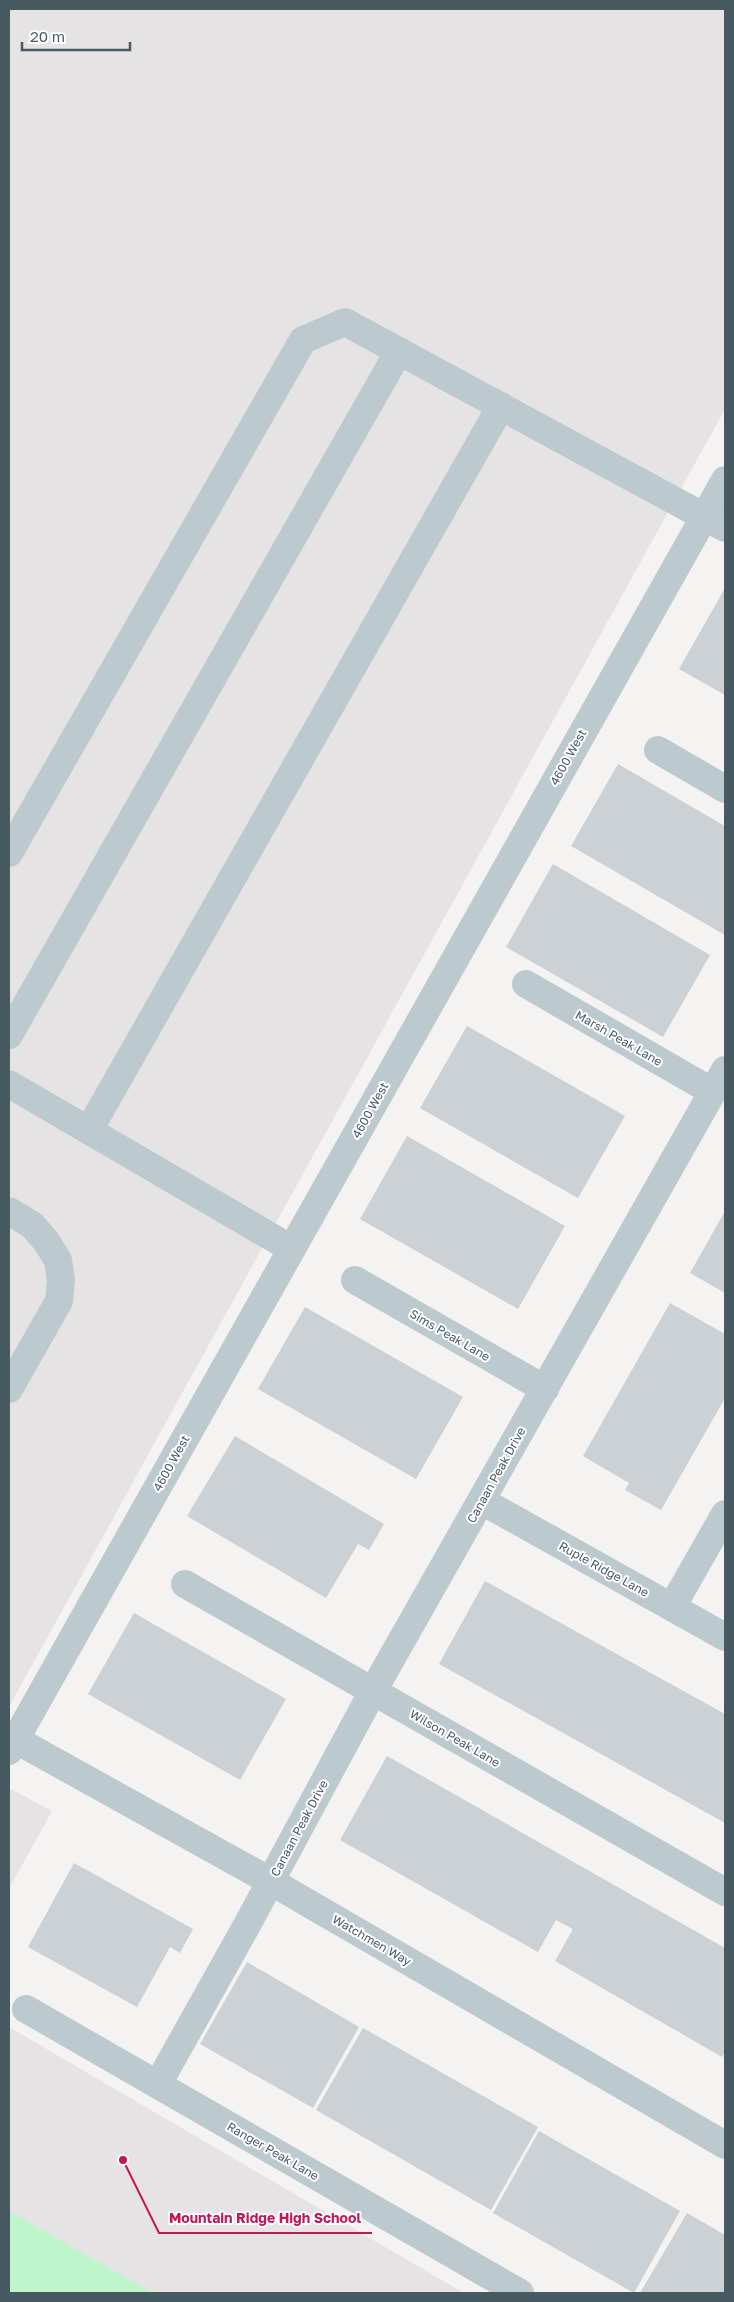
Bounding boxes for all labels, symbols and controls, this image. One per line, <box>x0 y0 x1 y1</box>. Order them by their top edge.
scale bar <box>22 20 130 52</box>
text: 20 m <box>30 27 65 45</box>
street label: 4600 West <box>547 726 590 788</box>
street label: Marsh Peak Lane <box>573 1007 665 1069</box>
street label: 4600 West <box>349 1079 392 1141</box>
street label: Sims Peak Lane <box>407 1306 493 1364</box>
street label: Canaan Peak Drive <box>463 1424 529 1526</box>
street label: 4600 West <box>150 1432 193 1494</box>
street label: Ruple Ridge Lane <box>556 1538 652 1600</box>
street label: Wilson Peak Lane <box>407 1706 503 1770</box>
street label: Canaan Peak Drive <box>267 1777 331 1879</box>
street label: Watchmen Way <box>330 1911 414 1969</box>
street label: Ranger Peak Lane <box>224 2119 322 2183</box>
callout: Mountain Ridge High School <box>159 2204 372 2233</box>
text: Mountain Ridge High School <box>169 2209 361 2226</box>

